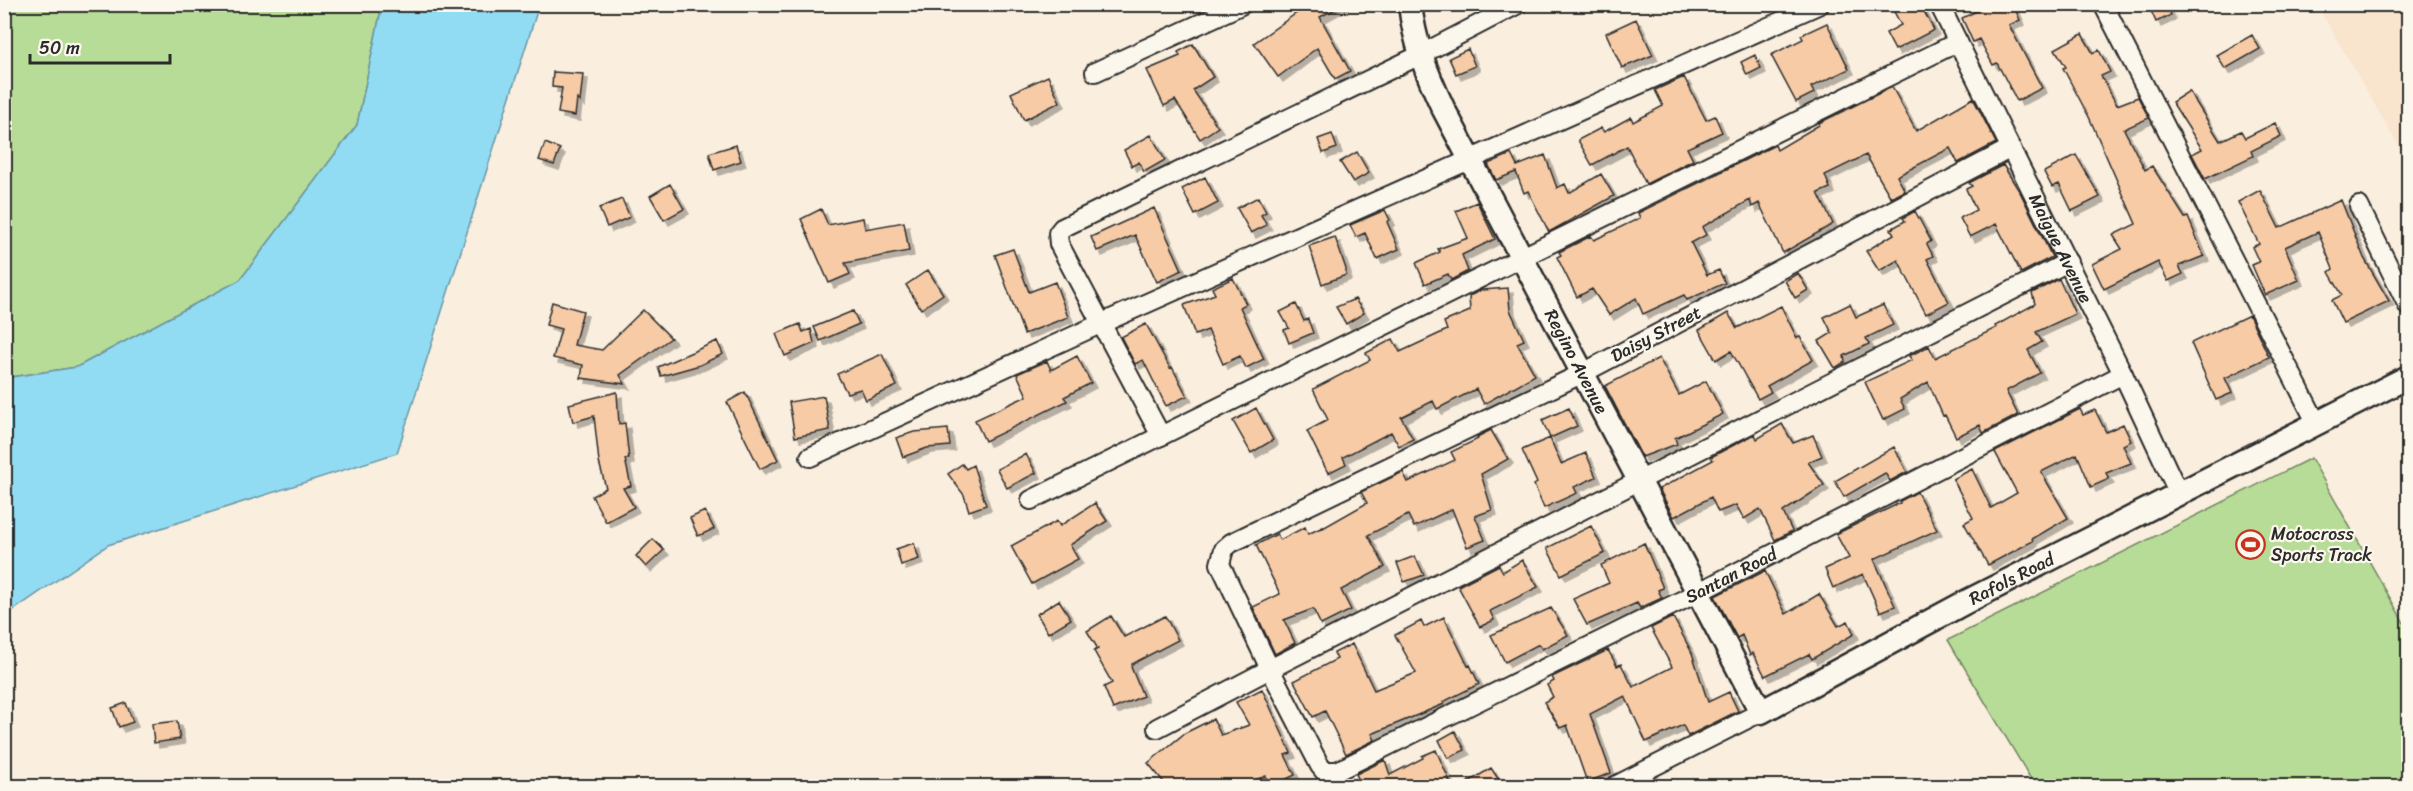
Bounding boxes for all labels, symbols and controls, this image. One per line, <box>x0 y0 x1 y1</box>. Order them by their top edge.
scale bar <box>30 27 170 65</box>
text: 50 m <box>39 32 80 64</box>
street label: Maigue Avenue <box>2020 188 2102 309</box>
street label: Daisy Street <box>1605 296 1707 371</box>
street label: Regino Avenue <box>1535 303 1618 420</box>
place label: Motocross Sports Track <box>2271 518 2372 571</box>
sports icon: Motocross Sports Track <box>2234 528 2266 560</box>
street label: Santan Road <box>1680 538 1784 612</box>
street label: Rafols Road <box>1963 543 2061 614</box>

